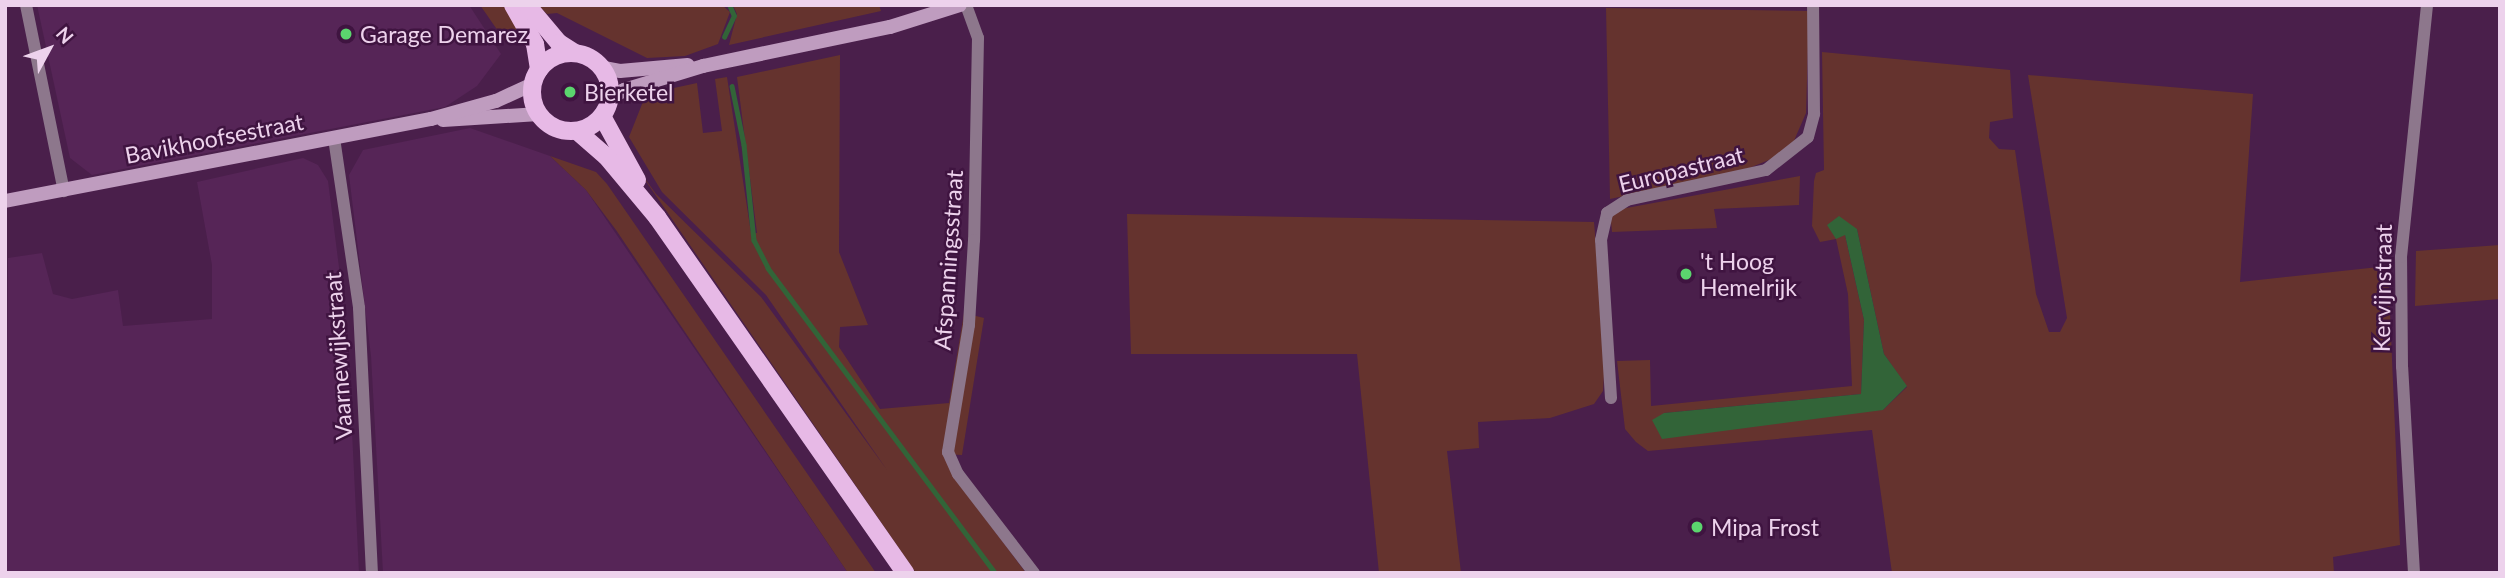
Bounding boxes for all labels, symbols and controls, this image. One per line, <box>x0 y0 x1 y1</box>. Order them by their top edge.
north arrow <box>14 14 84 84</box>
place label: Garage Demarez <box>360 20 528 48</box>
text: N <box>52 22 79 48</box>
marker: Garage Demarez <box>338 26 354 42</box>
place label: Bierketel <box>584 78 674 106</box>
marker: Bierketel <box>562 84 578 100</box>
street label: Bavikhoofsestraat <box>122 107 306 169</box>
street label: Europastraat <box>1615 140 1747 198</box>
street label: Afspanningsstraat <box>928 169 968 351</box>
street label: Kervijnstraat <box>2367 224 2397 352</box>
place label: 't Hoog Hemelrijk <box>1700 247 1797 301</box>
marker: 't Hoog Hemelrijk <box>1678 266 1694 282</box>
street label: Vaarnewijkstraat <box>318 271 358 441</box>
place label: Mipa Frost <box>1711 513 1819 541</box>
marker: Mipa Frost <box>1689 519 1705 535</box>

